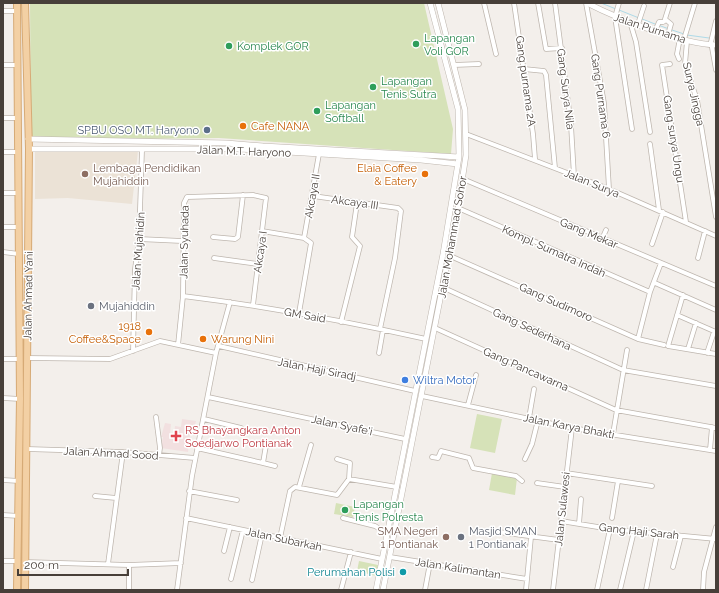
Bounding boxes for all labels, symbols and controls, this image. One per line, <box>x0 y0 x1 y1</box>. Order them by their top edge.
street label: Jalan Purnama <box>612 11 688 46</box>
place label: Lapangan Voli GOR <box>424 32 475 58</box>
street label: Gang purnama 2A <box>513 35 538 128</box>
marker: Lapangan Voli GOR <box>411 39 421 49</box>
place label: Komplek GOR <box>237 40 309 53</box>
marker: Komplek GOR <box>224 41 234 51</box>
street label: Gang Surya Nila <box>554 48 577 130</box>
street label: Gang Purnama 6 <box>588 53 613 139</box>
street label: Surya Jingga <box>680 61 707 127</box>
place label: Lapangan Tenis Sutra <box>381 75 437 101</box>
marker: Lapangan Tenis Sutra <box>368 82 378 92</box>
street label: Gang surya Ungu <box>660 95 687 184</box>
place label: Lapangan Softball <box>325 99 376 125</box>
marker: Lapangan Softball <box>312 106 322 116</box>
place label: Cafe NANA <box>251 120 310 133</box>
marker: Cafe NANA <box>238 121 248 131</box>
place label: SPBU OSO MT. Haryono <box>77 124 199 137</box>
marker: SPBU OSO MT. Haryono <box>202 125 212 135</box>
street label: Jalan M.T. Haryono <box>197 143 292 160</box>
place label: Lembaga Pendidikan Mujahiddin <box>93 162 201 188</box>
place label: Elaia Coffee & Eatery <box>357 162 418 188</box>
street label: Jalan Surya <box>562 167 621 200</box>
marker: Lembaga Pendidikan Mujahiddin <box>80 169 90 179</box>
marker: Elaia Coffee & Eatery <box>420 169 430 179</box>
street label: Akcaya II <box>302 173 323 219</box>
street label: Jalan Mohammad Sohor <box>435 175 470 299</box>
street label: Akcaya III <box>330 193 379 212</box>
street label: Jalan Syuhada <box>177 205 192 279</box>
street label: Jalan Mujahidin <box>129 211 148 291</box>
street label: Gang Mekar <box>558 215 620 252</box>
street label: Kompl. Sumatra Indah <box>500 223 608 280</box>
street label: Akcaya I <box>251 230 270 274</box>
street label: Jalan Ahmad Yani <box>21 251 36 341</box>
street label: Gang Sudimoro <box>517 280 595 325</box>
place label: Mujahiddin <box>99 300 155 313</box>
marker: Mujahiddin <box>86 301 96 311</box>
street label: GM Said <box>283 305 327 326</box>
street label: Gang Sederhana <box>491 306 573 353</box>
place label: 1918 Coffee&Space <box>69 320 142 346</box>
marker: 1918 Coffee&Space <box>144 327 154 337</box>
place label: Warung Nini <box>211 333 274 346</box>
marker: Warung Nini <box>198 334 208 344</box>
street label: Gang Pancawarna <box>481 345 570 394</box>
street label: Jalan Haji Siradj <box>277 356 357 383</box>
place label: Wiltra Motor <box>413 374 476 387</box>
marker: Wiltra Motor <box>400 375 410 385</box>
street label: Jalan Karya Bhakti <box>522 411 616 442</box>
street label: Jalan Syafe'i <box>310 413 374 438</box>
place label: RS Bhayangkara Anton Soedjarwo Pontianak <box>185 424 301 450</box>
marker: RS Bhayangkara Anton Soedjarwo Pontianak <box>170 430 182 442</box>
street label: Jalan Ahmad Sood <box>63 445 159 462</box>
street label: Jalan Sulawesi <box>552 471 573 547</box>
place label: Lapangan Tenis Polresta <box>353 498 423 524</box>
marker: Lapangan Tenis Polresta <box>340 505 350 515</box>
street label: Gang Haji Sarah <box>598 521 680 542</box>
street label: Jalan Subarkah <box>245 525 323 554</box>
place label: SMA Negeri 1 Pontianak <box>377 525 438 551</box>
place label: Masjid SMAN 1 Pontianak <box>469 525 537 551</box>
marker: SMA Negeri 1 Pontianak <box>441 532 451 542</box>
marker: Masjid SMAN 1 Pontianak <box>456 532 466 542</box>
scale bar <box>18 551 128 577</box>
street label: Jalan Kalimantan <box>414 555 502 582</box>
text: 200 m <box>24 558 59 572</box>
place label: Perumahan Polisi <box>307 566 395 579</box>
marker: Perumahan Polisi <box>398 567 408 577</box>

